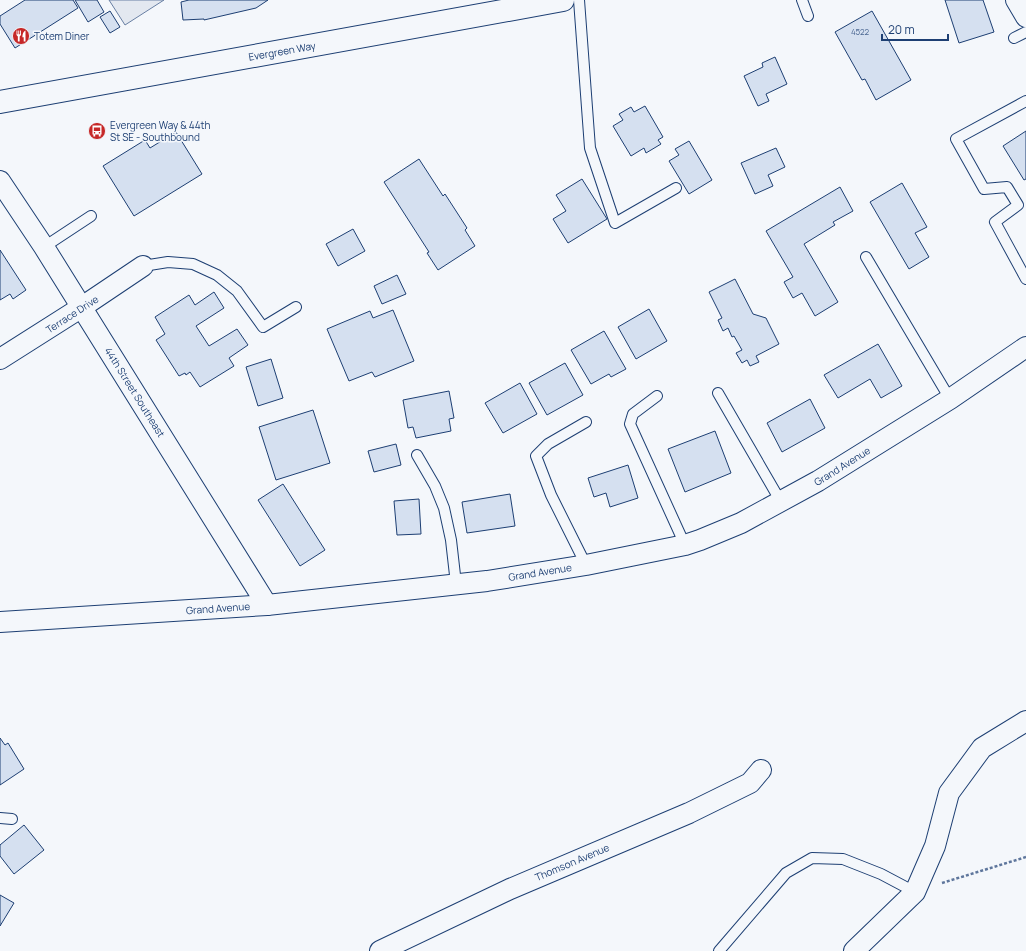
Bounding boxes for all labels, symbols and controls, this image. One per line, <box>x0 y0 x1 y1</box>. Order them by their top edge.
scale bar <box>882 16 948 42</box>
text: 20 m <box>888 21 915 38</box>
restaurant icon: Totem Diner <box>11 26 31 46</box>
house number: 4522 <box>851 26 870 37</box>
place label: Totem Diner <box>34 29 90 43</box>
street label: Evergreen Way <box>247 38 317 64</box>
place label: Evergreen Way & 44th St SE - Southbound <box>110 118 211 144</box>
bus stop icon: Evergreen Way & 44th St SE - Southbound <box>87 121 107 141</box>
street label: Terrace Drive <box>43 292 101 336</box>
street label: 44th Street Southeast <box>102 344 168 440</box>
street label: Grand Avenue <box>811 443 873 489</box>
street label: Grand Avenue <box>507 560 573 584</box>
street label: Grand Avenue <box>186 599 251 617</box>
street label: Thomson Avenue <box>533 840 612 884</box>

